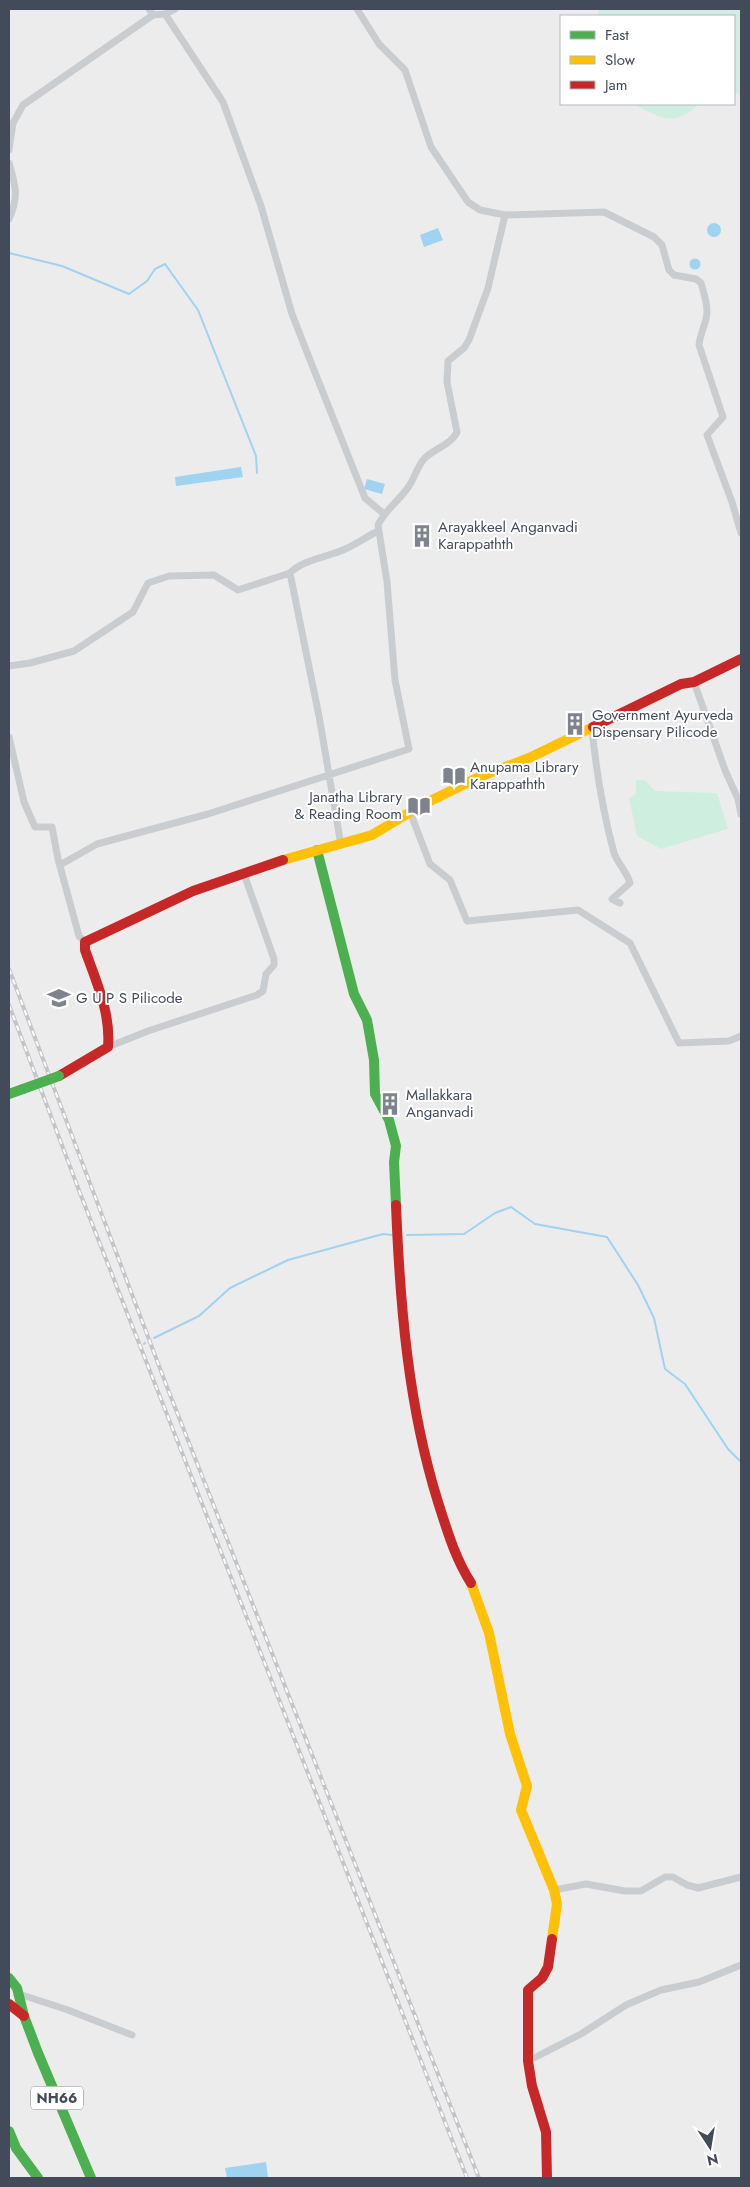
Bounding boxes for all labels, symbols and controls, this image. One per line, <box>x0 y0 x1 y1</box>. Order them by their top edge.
legend <box>560 15 735 105</box>
text: Fast <box>605 24 629 46</box>
text: Slow <box>605 49 636 71</box>
text: Jam <box>603 74 628 96</box>
place label: Arayakkeel Anganvadi Karappathth <box>438 516 578 555</box>
building icon: Arayakkeel Anganvadi Karappathth <box>409 523 435 549</box>
place label: Government Ayurveda Dispensary Pilicode <box>592 704 733 743</box>
building icon: Government Ayurveda Dispensary Pilicode <box>562 711 588 737</box>
place label: Anupama Library Karappathth <box>470 756 579 795</box>
library icon: Anupama Library Karappathth <box>441 763 467 789</box>
place label: Janatha Library & Reading Room <box>294 786 402 825</box>
library icon: Janatha Library & Reading Room <box>406 793 432 819</box>
school or university icon: G U P S Pilicode <box>46 985 72 1011</box>
place label: G U P S Pilicode <box>76 987 183 1009</box>
place label: Mallakkara Anganvadi <box>406 1084 474 1123</box>
building icon: Mallakkara Anganvadi <box>377 1091 403 1117</box>
road number: NH66 <box>31 2086 83 2110</box>
north arrow <box>685 2122 735 2172</box>
text: N <box>705 2149 720 2171</box>

